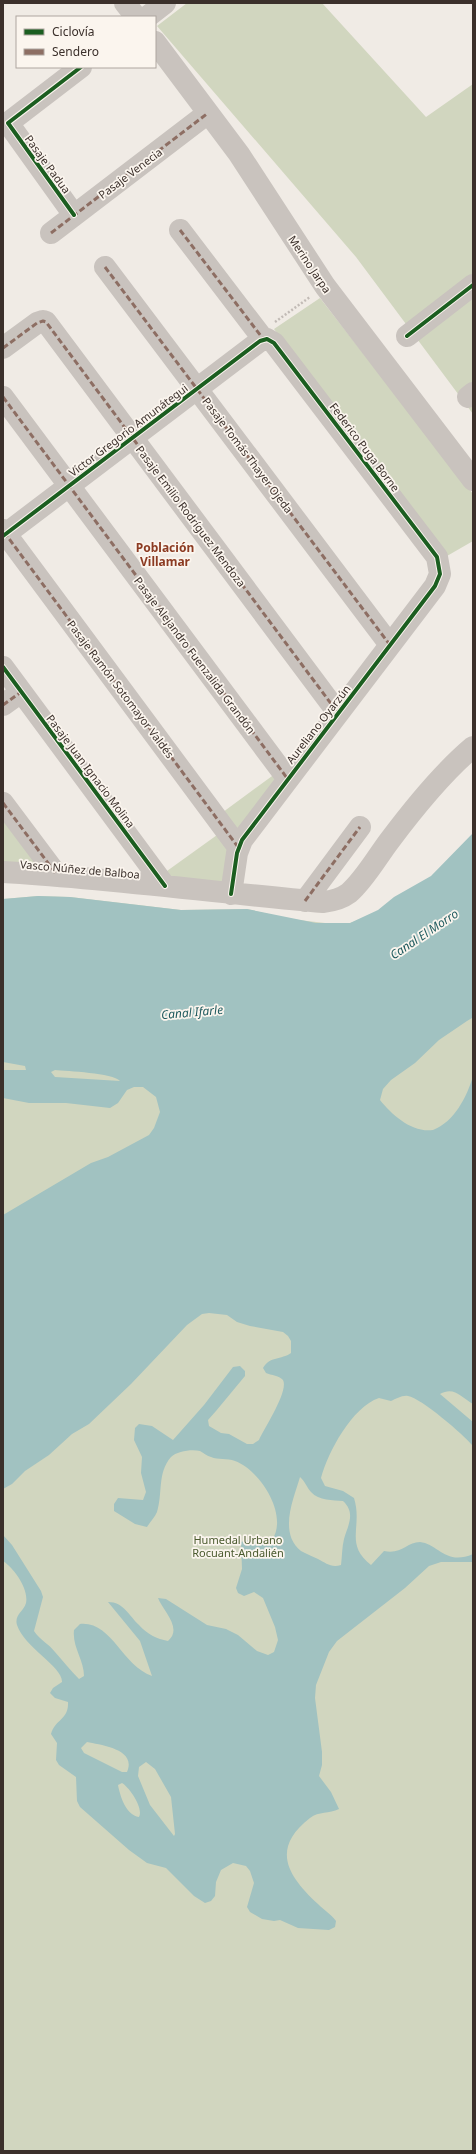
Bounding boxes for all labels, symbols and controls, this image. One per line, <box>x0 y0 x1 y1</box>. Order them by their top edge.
legend <box>16 16 156 68</box>
text: Ciclovía <box>52 23 94 40</box>
text: Sendero <box>52 43 99 60</box>
street label: Pasaje Padua <box>22 132 74 196</box>
street label: Pasaje Venecia <box>95 144 165 202</box>
street label: Merino Jarpa <box>285 232 335 296</box>
street label: Víctor Gregorio Amunátegui <box>65 380 191 480</box>
street label: Pasaje Tomás Thayer Ojeda <box>199 394 297 516</box>
street label: Federico Puga Borne <box>327 399 403 495</box>
street label: Pasaje Emilio Rodríguez Mendoza <box>133 442 249 590</box>
district label: Población Villamar <box>136 539 194 570</box>
street label: Pasaje Alejandro Fuenzalida Grandón <box>131 574 259 736</box>
street label: Pasaje Ramón Sotomayor Valdés <box>64 617 178 761</box>
street label: Aureliano Oyarzún <box>282 681 354 767</box>
street label: Pasaje Juan Ignacio Molina <box>43 711 139 831</box>
street label: Vasco Núñez de Balboa <box>19 856 141 882</box>
water label: Canal El Morro <box>386 905 462 963</box>
water label: Canal Ifarle <box>160 1001 224 1023</box>
park label: Humedal Urbano Rocuant-Andalién <box>192 1532 284 1560</box>

